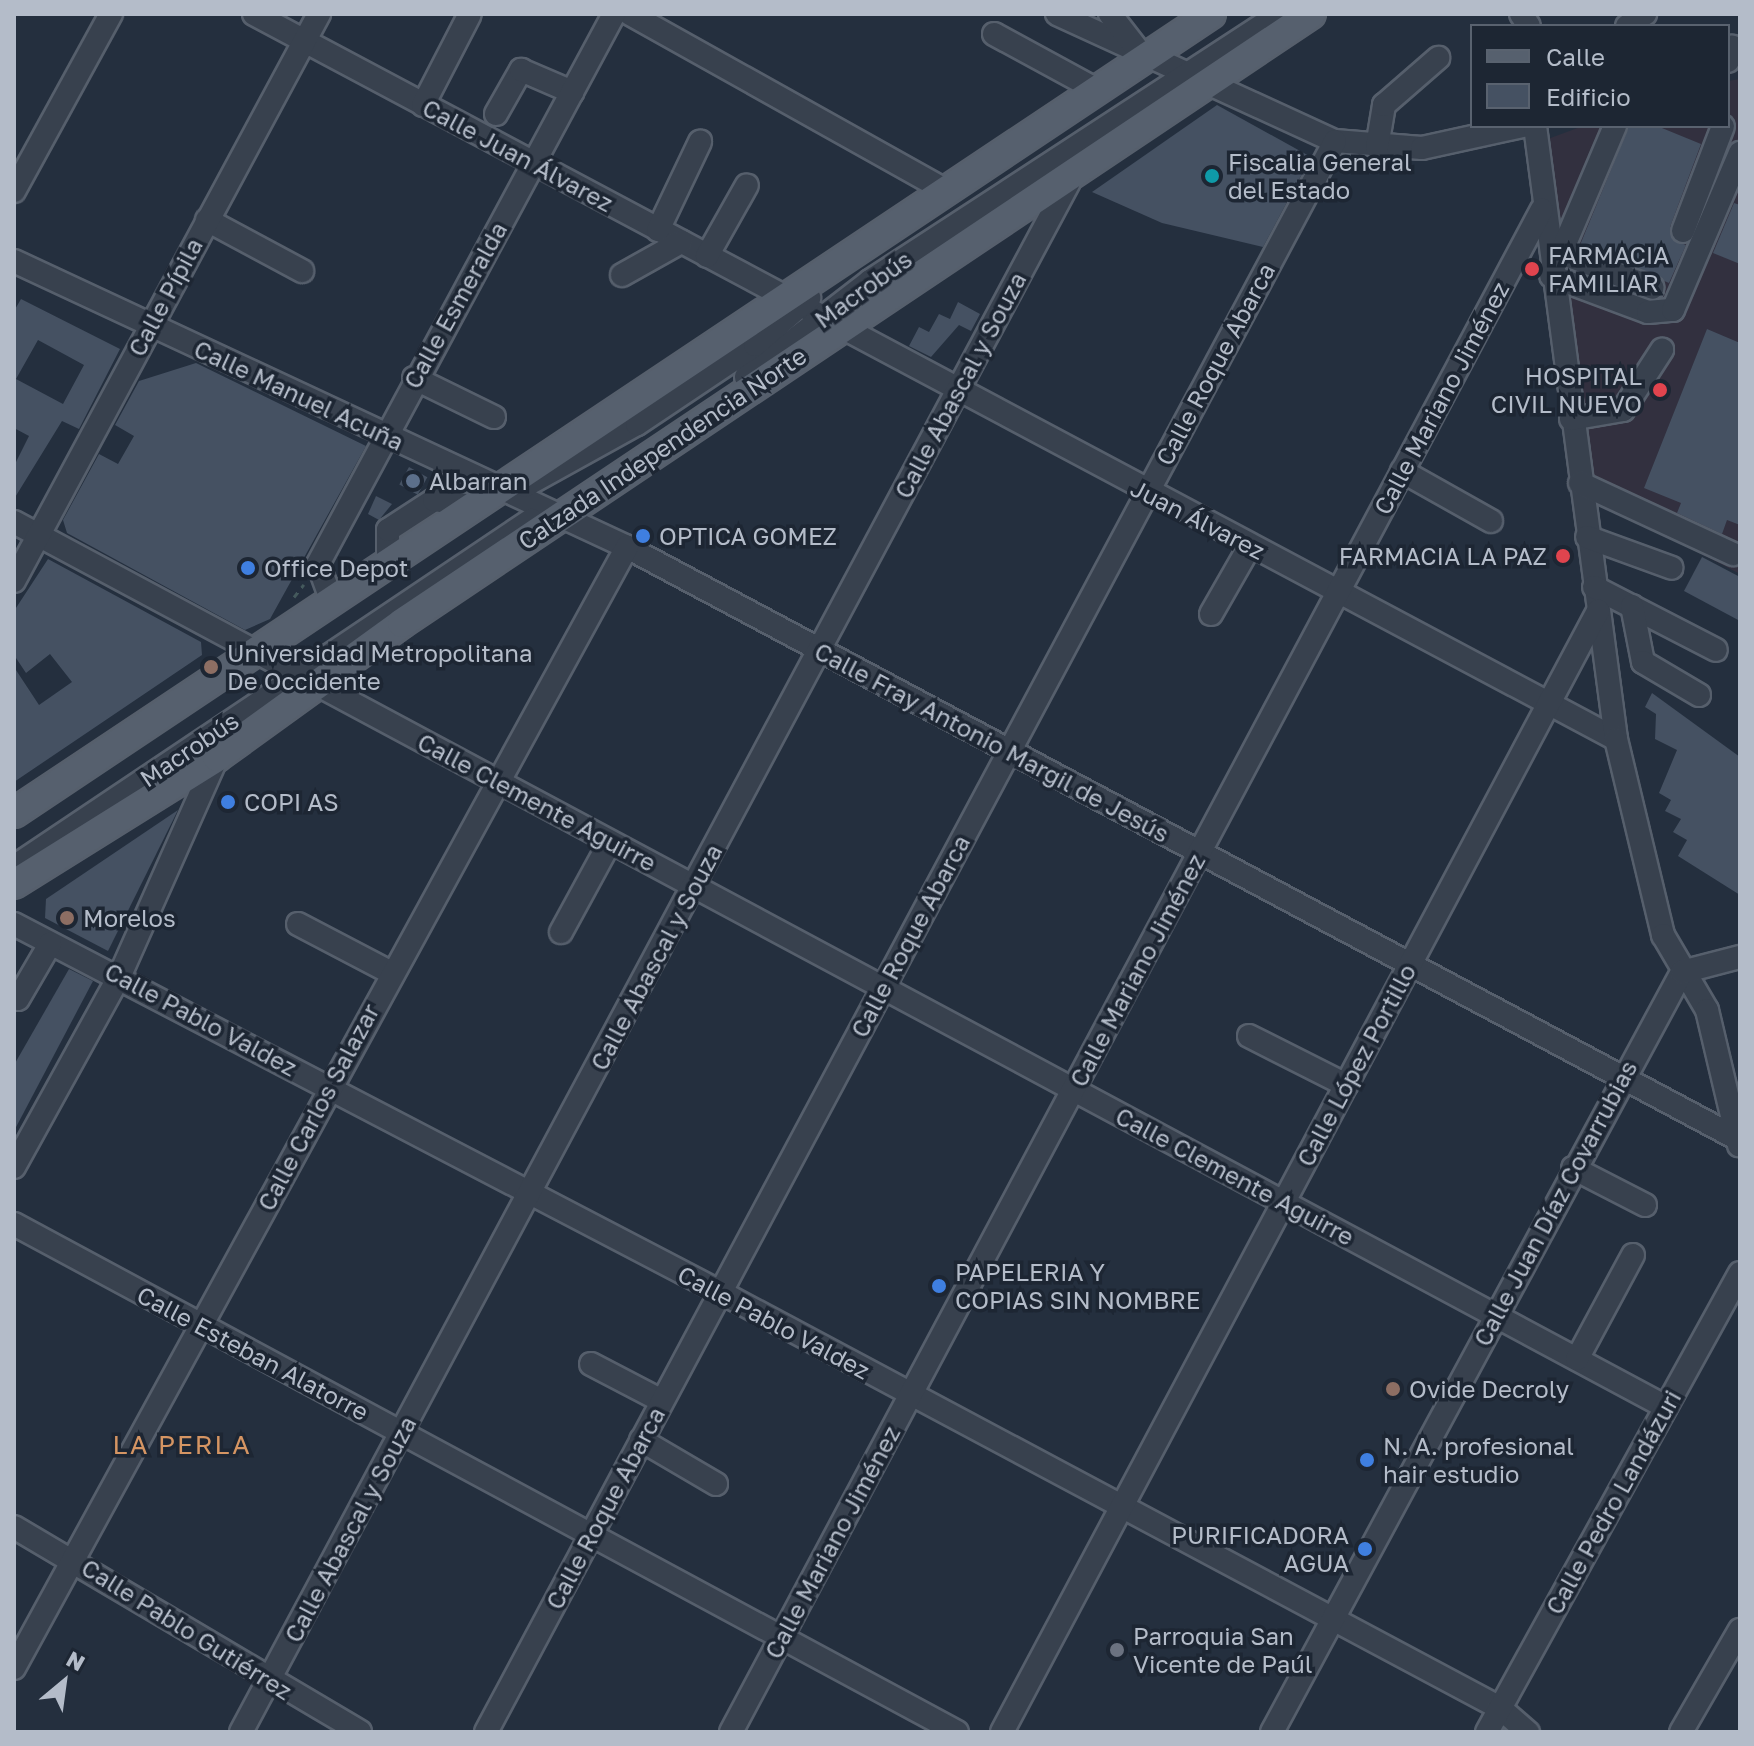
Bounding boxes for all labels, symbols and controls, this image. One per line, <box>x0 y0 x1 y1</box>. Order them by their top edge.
legend <box>1470 24 1730 128</box>
text: Calle <box>1546 42 1605 71</box>
text: Edificio <box>1546 82 1631 111</box>
street label: Calle Juan Álvarez <box>418 93 618 217</box>
place label: Fiscalia General del Estado <box>1228 148 1412 204</box>
marker: Fiscalia General del Estado <box>1203 167 1221 185</box>
street label: Calle Esmeralda <box>397 217 513 393</box>
street label: Calle Pípila <box>122 233 208 361</box>
place label: FARMACIA FAMILIAR <box>1548 241 1669 297</box>
street label: Macrobús <box>809 244 917 334</box>
street label: Calle Roque Abarca <box>1150 258 1280 470</box>
marker: FARMACIA FAMILIAR <box>1523 260 1541 278</box>
street label: Calle Abascal y Souza <box>888 267 1032 503</box>
street label: Calle Mariano Jiménez <box>1367 277 1515 519</box>
street label: Calle Manuel Acuña <box>190 334 408 456</box>
street label: Calzada Independencia Norte <box>513 341 811 555</box>
place label: HOSPITAL CIVIL NUEVO <box>1491 362 1642 418</box>
marker: HOSPITAL CIVIL NUEVO <box>1649 379 1671 401</box>
place label: Albarran <box>429 467 527 495</box>
marker: Albarran <box>404 472 422 490</box>
street label: Juan Álvarez <box>1126 473 1270 565</box>
place label: OPTICA GOMEZ <box>659 522 837 550</box>
marker: OPTICA GOMEZ <box>634 527 652 545</box>
place label: FARMACIA LA PAZ <box>1339 542 1547 570</box>
marker: FARMACIA LA PAZ <box>1554 547 1572 565</box>
place label: Office Depot <box>264 554 408 582</box>
marker: Office Depot <box>239 559 257 577</box>
street label: Calle Fray Antonio Margil de Jesús <box>810 636 1174 848</box>
place label: Universidad Metropolitana De Occidente <box>227 639 533 695</box>
marker: Universidad Metropolitana De Occidente <box>202 658 220 676</box>
street label: Macrobús <box>134 706 244 792</box>
street label: Calle Clemente Aguirre <box>413 727 661 877</box>
place label: COPI AS <box>244 788 339 816</box>
marker: COPI AS <box>219 793 237 811</box>
street label: Calle Roque Abarca <box>845 830 975 1042</box>
street label: Calle Abascal y Souza <box>584 839 728 1075</box>
street label: Calle Mariano Jiménez <box>1063 849 1211 1091</box>
place label: Morelos <box>83 904 176 932</box>
marker: Morelos <box>58 909 76 927</box>
street label: Calle Pablo Valdez <box>100 956 302 1082</box>
street label: Calle López Portillo <box>1290 959 1422 1171</box>
street label: Calle Carlos Salazar <box>251 999 385 1215</box>
street label: Calle Juan Díaz Covarrubias <box>1467 1055 1643 1351</box>
street label: Calle Clemente Aguirre <box>1111 1101 1359 1251</box>
place label: PAPELERIA Y COPIAS SIN NOMBRE <box>955 1258 1200 1314</box>
street label: Calle Pablo Valdez <box>673 1259 875 1385</box>
marker: PAPELERIA Y COPIAS SIN NOMBRE <box>930 1277 948 1295</box>
street label: Calle Esteban Alatorre <box>132 1280 374 1426</box>
place label: Ovide Decroly <box>1409 1375 1569 1403</box>
marker: Ovide Decroly <box>1384 1380 1402 1398</box>
street label: Calle Pedro Landázuri <box>1539 1385 1687 1619</box>
street label: Calle Roque Abarca <box>540 1402 670 1614</box>
street label: Calle Abascal y Souza <box>278 1411 422 1647</box>
street label: Calle Mariano Jiménez <box>758 1421 906 1663</box>
district label: LA PERLA <box>112 1429 252 1461</box>
place label: N. A. profesional hair estudio <box>1383 1432 1574 1488</box>
marker: N. A. profesional hair estudio <box>1358 1451 1376 1469</box>
place label: PURIFICADORA AGUA <box>1171 1521 1349 1577</box>
marker: PURIFICADORA AGUA <box>1356 1540 1374 1558</box>
street label: Calle Pablo Gutiérrez <box>77 1553 297 1705</box>
place label: Parroquia San Vicente de Paúl <box>1133 1622 1312 1678</box>
marker: Parroquia San Vicente de Paúl <box>1108 1641 1126 1659</box>
north arrow <box>24 1642 104 1722</box>
text: N <box>62 1645 90 1676</box>

